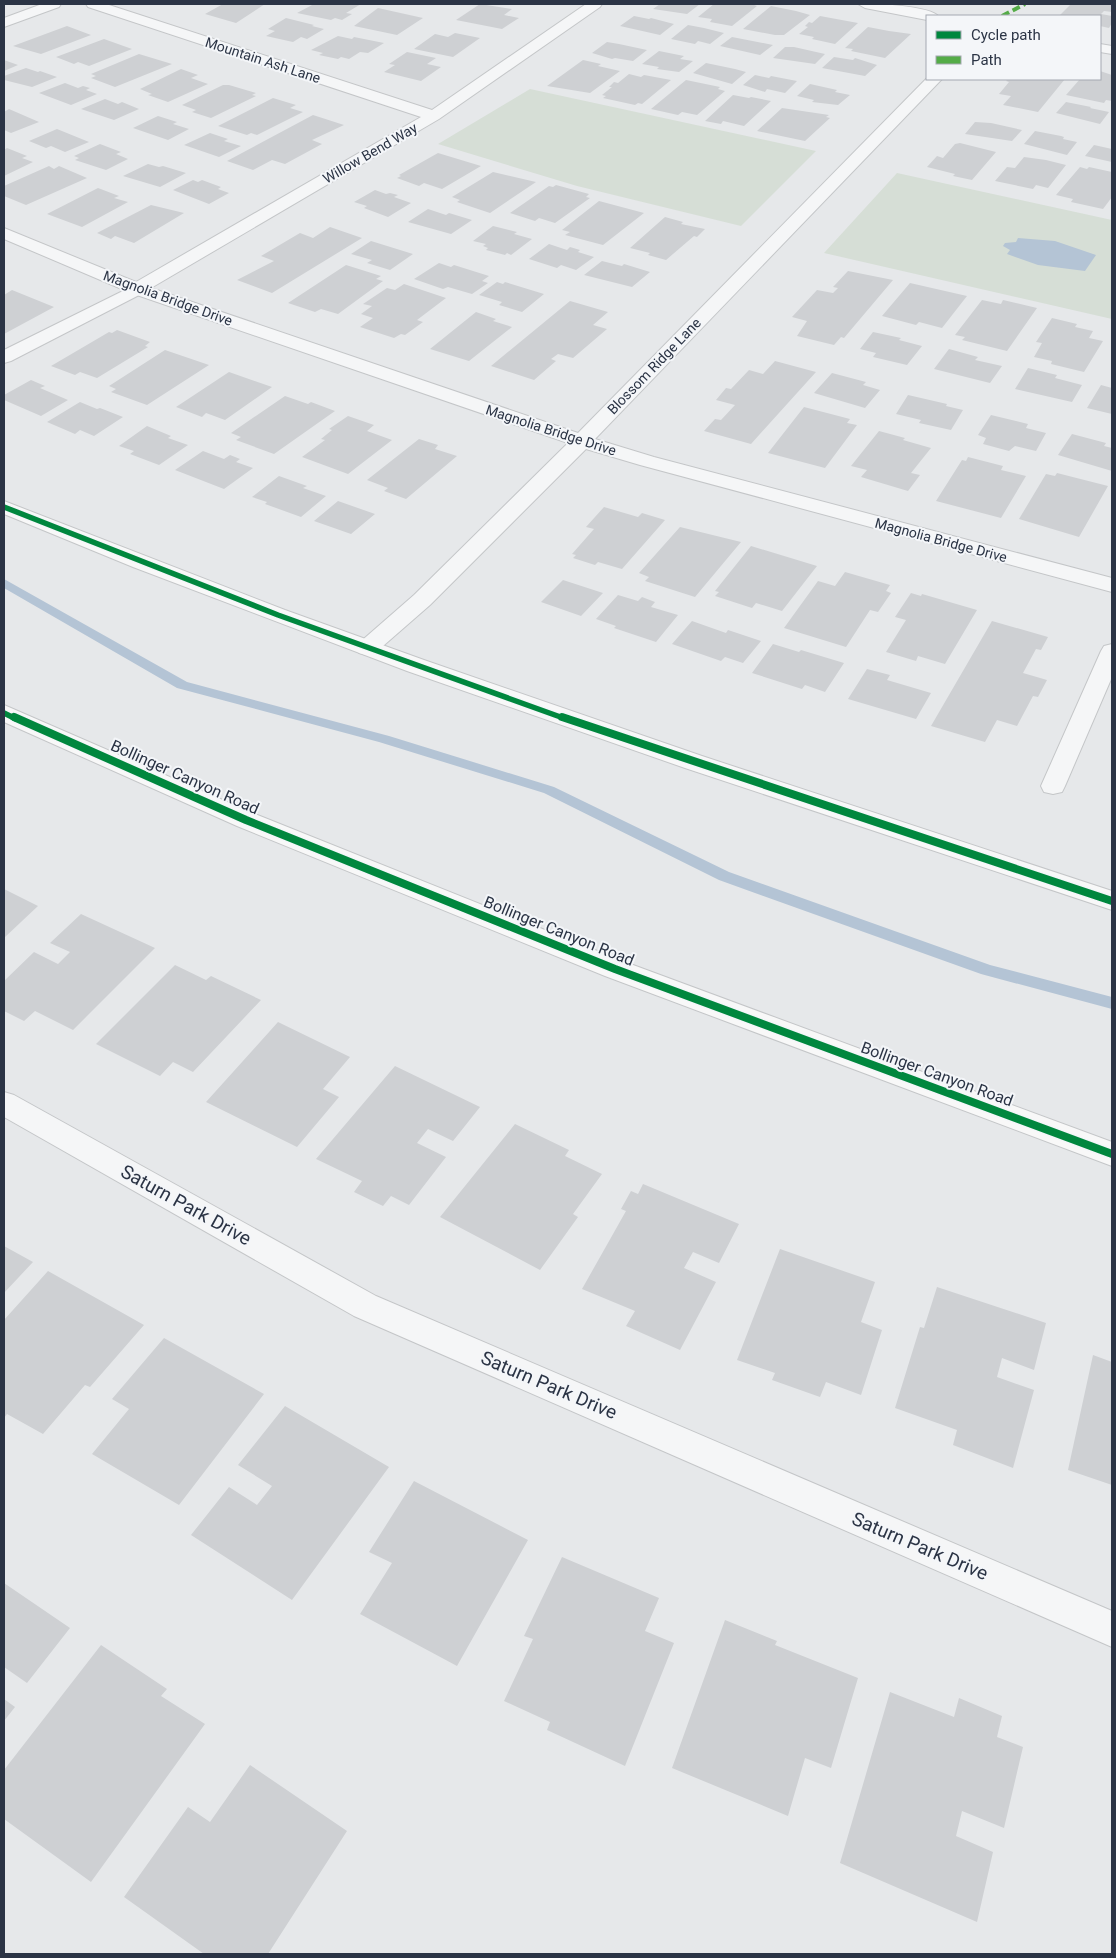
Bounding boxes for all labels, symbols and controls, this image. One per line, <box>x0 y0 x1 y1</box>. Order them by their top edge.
legend <box>926 15 1101 80</box>
text: Cycle path <box>971 26 1041 44</box>
street label: Mountain Ash Lane <box>203 34 323 86</box>
text: Path <box>971 51 1002 69</box>
street label: Willow Bend Way <box>320 119 420 186</box>
street label: Magnolia Bridge Drive <box>101 267 235 329</box>
street label: Blossom Ridge Lane <box>604 315 704 417</box>
street label: Magnolia Bridge Drive <box>484 401 618 459</box>
street label: Magnolia Bridge Drive <box>873 515 1009 565</box>
street label: Bollinger Canyon Road <box>108 736 262 818</box>
street label: Bollinger Canyon Road <box>481 892 637 970</box>
street label: Bollinger Canyon Road <box>858 1038 1016 1110</box>
street label: Saturn Park Drive <box>117 1160 255 1250</box>
street label: Saturn Park Drive <box>477 1346 621 1424</box>
street label: Saturn Park Drive <box>848 1507 992 1585</box>

